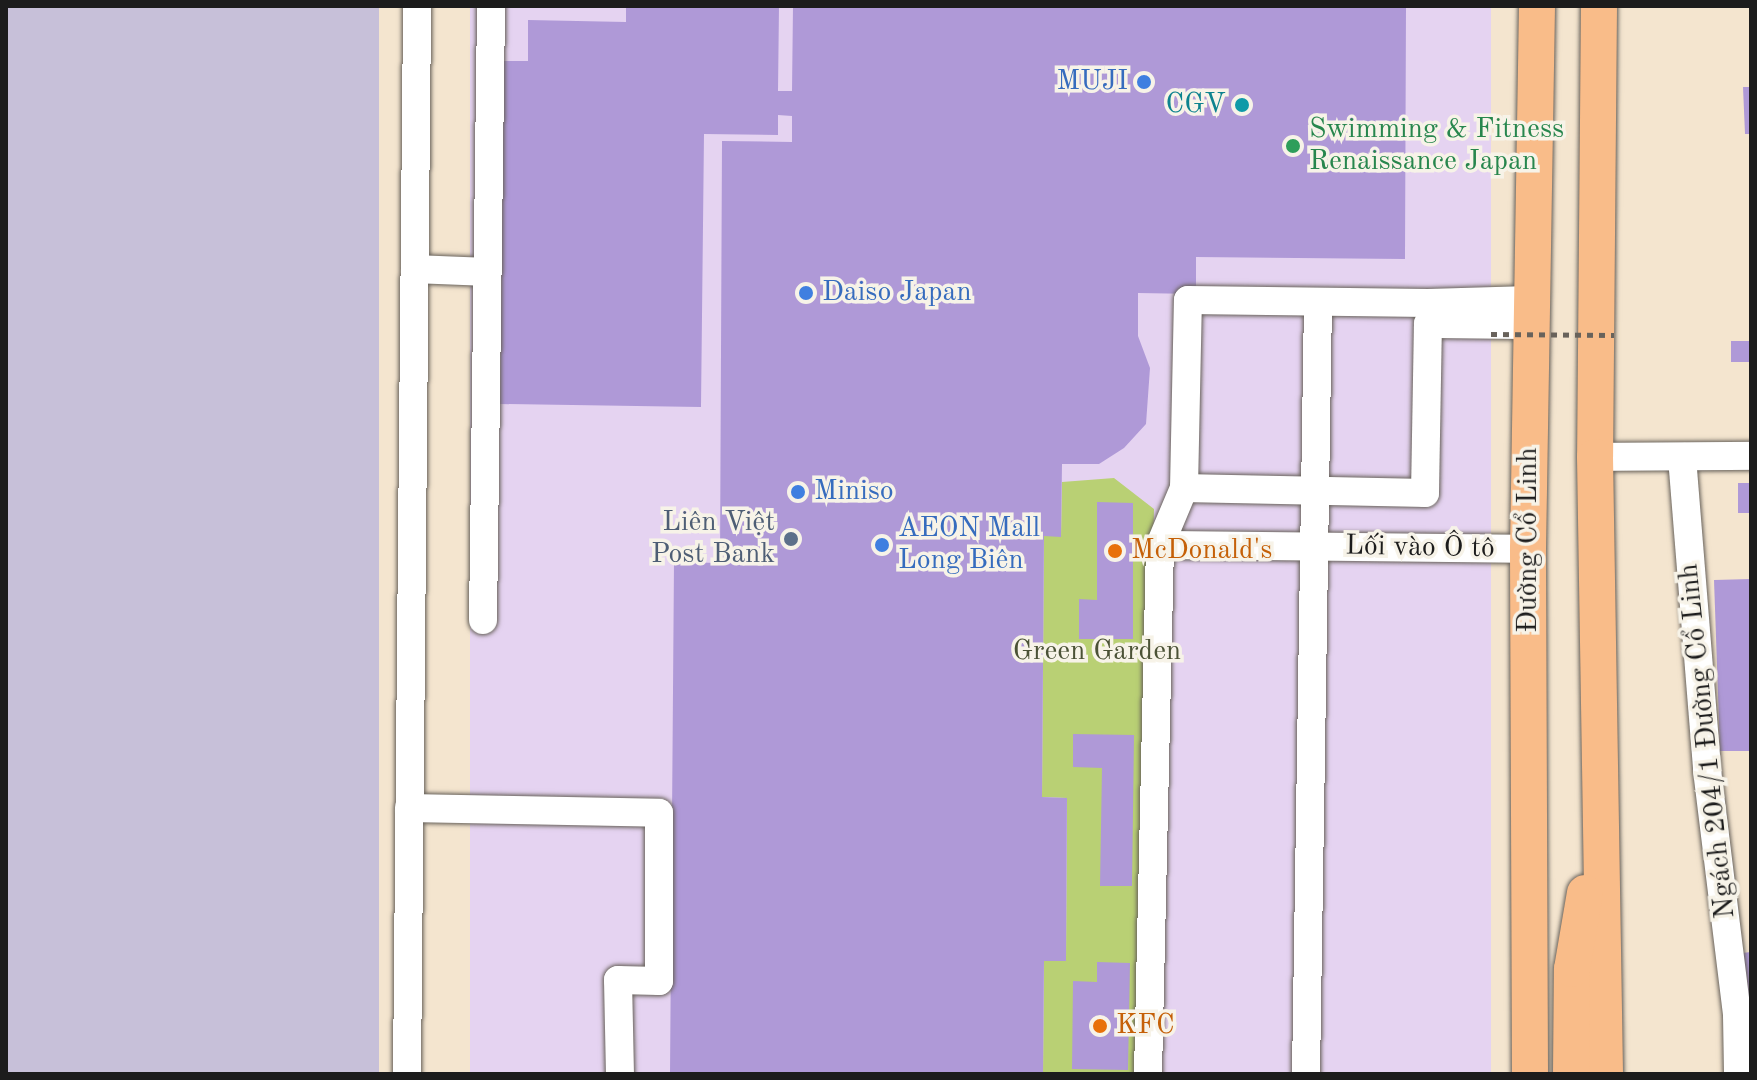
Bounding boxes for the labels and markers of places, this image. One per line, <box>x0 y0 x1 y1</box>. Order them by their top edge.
place label: MUJI <box>1057 65 1128 99</box>
marker: MUJI <box>1135 73 1153 91</box>
place label: CGV <box>1165 88 1226 122</box>
marker: CGV <box>1233 96 1251 114</box>
place label: Swimming & Fitness Renaissance Japan <box>1309 113 1564 179</box>
marker: Swimming & Fitness Renaissance Japan <box>1284 137 1302 155</box>
place label: Daiso Japan <box>822 276 972 310</box>
marker: Daiso Japan <box>797 284 815 302</box>
place label: Miniso <box>814 475 894 509</box>
marker: Miniso <box>789 483 807 501</box>
place label: Liên Việt Post Bank <box>651 506 775 572</box>
place label: AEON Mall Long Biên <box>898 512 1040 578</box>
marker: Liên Việt Post Bank <box>782 530 800 548</box>
place label: McDonald's <box>1131 534 1272 568</box>
marker: AEON Mall Long Biên <box>873 536 891 554</box>
marker: McDonald's <box>1106 542 1124 560</box>
place label: KFC <box>1116 1009 1175 1043</box>
marker: KFC <box>1091 1017 1109 1035</box>

